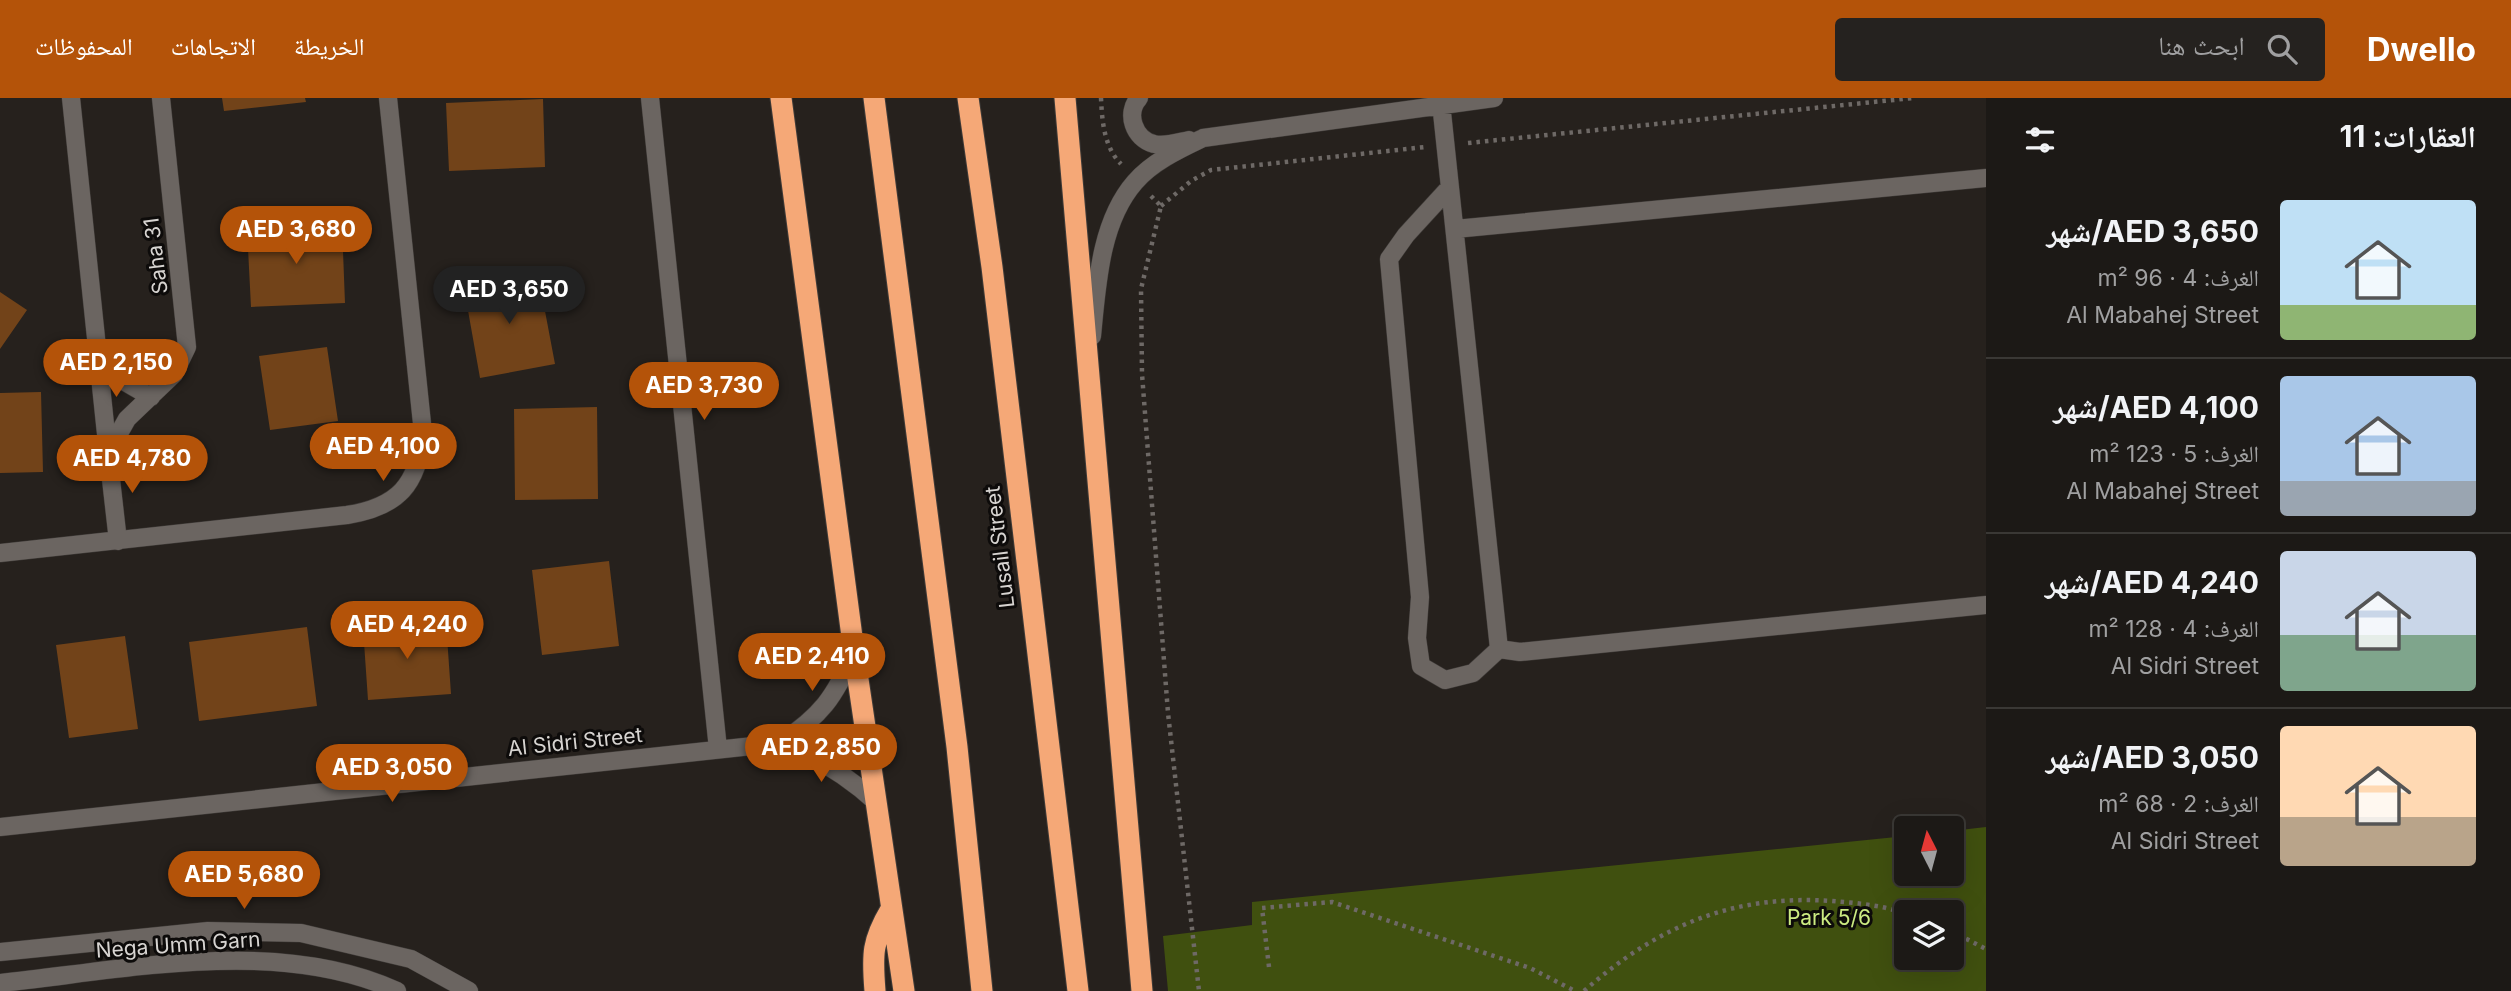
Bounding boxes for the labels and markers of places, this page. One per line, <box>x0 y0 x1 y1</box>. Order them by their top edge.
pin: AED 3,680 <box>216 206 376 266</box>
pin: AED 3,650 <box>429 266 589 326</box>
pin: AED 2,150 <box>36 340 196 399</box>
pin: AED 3,730 <box>624 362 784 422</box>
pin: AED 4,100 <box>303 424 463 483</box>
pin: AED 4,780 <box>52 436 212 495</box>
pin: AED 4,240 <box>327 602 487 661</box>
pin: AED 2,410 <box>732 634 892 693</box>
pin: AED 2,850 <box>741 724 901 784</box>
pin: AED 3,050 <box>312 744 472 804</box>
pin: AED 5,680 <box>164 852 324 911</box>

